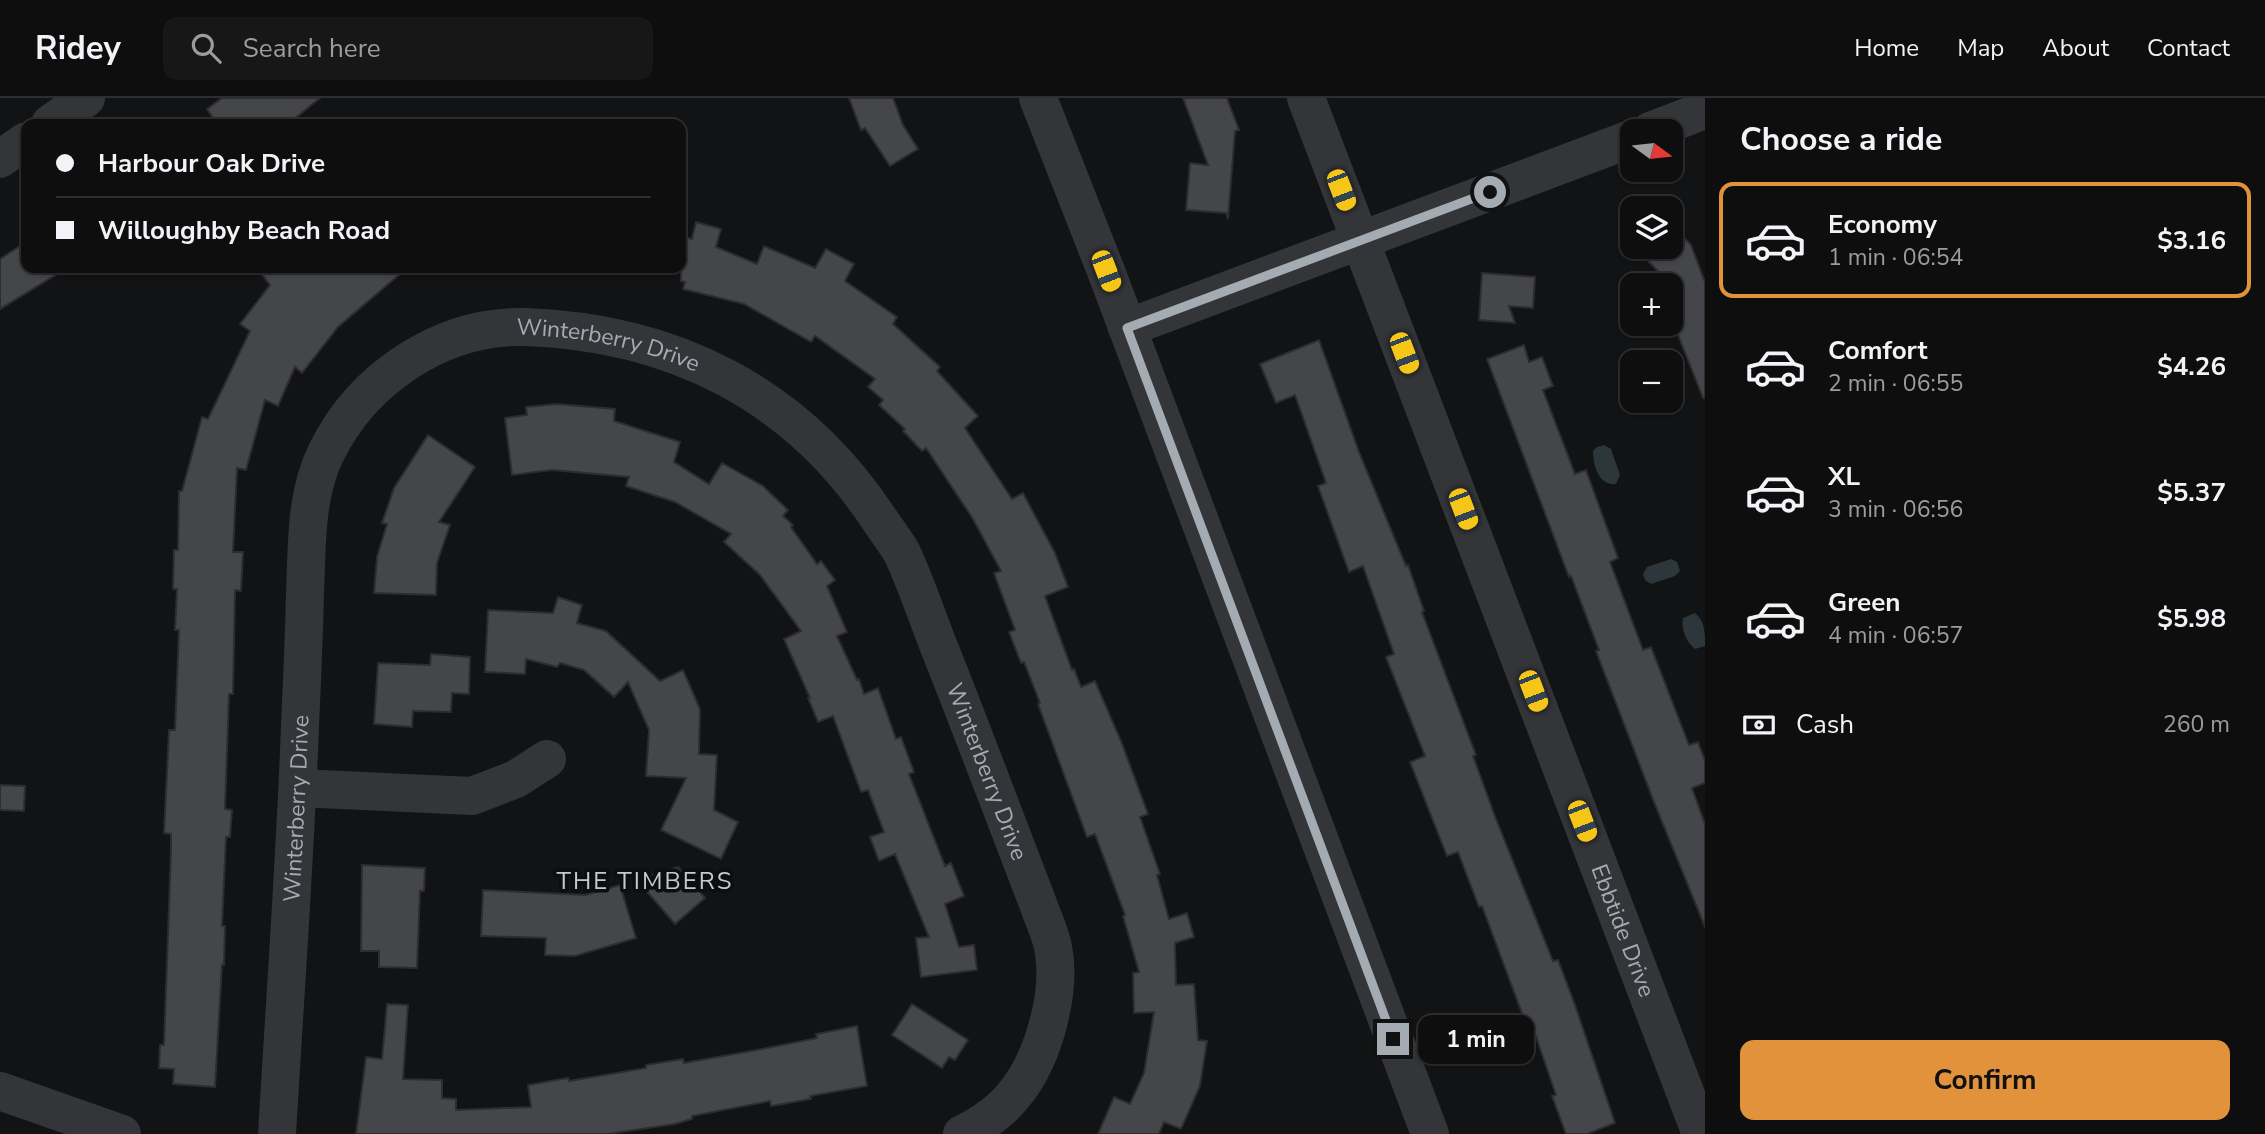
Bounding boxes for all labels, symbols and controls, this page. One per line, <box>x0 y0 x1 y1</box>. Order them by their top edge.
search box <box>163 17 653 80</box>
text: Ridey <box>35 26 121 71</box>
icon: search <box>187 29 225 67</box>
text: Search here <box>243 31 381 66</box>
text: Home <box>1854 32 1919 64</box>
text: Map <box>1957 32 2004 64</box>
text: About <box>2042 32 2109 64</box>
text: Contact <box>2147 32 2230 64</box>
text: Choose a ride <box>1740 118 1942 161</box>
north arrow <box>1620 119 1684 182</box>
map controls <box>1620 119 1683 413</box>
text: Harbour Oak Drive <box>98 146 325 181</box>
car <box>1324 167 1359 213</box>
route start <box>1474 176 1506 208</box>
button: layers <box>1620 196 1683 259</box>
text: Economy <box>1828 207 1937 242</box>
icon: car <box>1744 209 1807 272</box>
text: Willoughby Beach Road <box>98 213 390 248</box>
text: $3.16 <box>2157 223 2226 258</box>
text: 1 min · 06:54 <box>1828 242 1963 273</box>
car <box>1089 248 1124 294</box>
button: + <box>1620 273 1683 336</box>
street label: Winterberry Drive <box>516 311 705 379</box>
car <box>1387 330 1422 376</box>
text: Comfort <box>1828 333 1928 368</box>
icon: car <box>1744 335 1807 398</box>
text: $4.26 <box>2157 349 2226 384</box>
button: − <box>1620 350 1683 413</box>
text: 2 min · 06:55 <box>1828 368 1963 399</box>
text: XL <box>1828 459 1860 494</box>
icon: car <box>1744 461 1807 524</box>
text: $5.37 <box>2157 475 2226 510</box>
car <box>1446 486 1481 532</box>
text: 3 min · 06:56 <box>1828 494 1963 525</box>
text: Green <box>1828 585 1901 620</box>
icon: car <box>1744 587 1807 650</box>
text: $5.98 <box>2157 601 2226 636</box>
text: 4 min · 06:57 <box>1828 620 1963 651</box>
car <box>1516 668 1551 714</box>
street label: Winterberry Drive <box>939 679 1035 865</box>
icon: cash <box>1740 706 1778 744</box>
text: Cash <box>1796 707 1854 742</box>
text: 260 m <box>2163 709 2230 740</box>
street label: Winterberry Drive <box>276 714 316 903</box>
car <box>1565 798 1600 844</box>
street label: Ebbtide Drive <box>1584 860 1663 1001</box>
district label: THE TIMBERS <box>556 865 734 897</box>
callout: 1 min <box>1418 1014 1533 1063</box>
route end <box>1377 1023 1409 1055</box>
text: 1 min <box>1446 1024 1506 1055</box>
button: Confirm <box>1740 1040 2230 1120</box>

